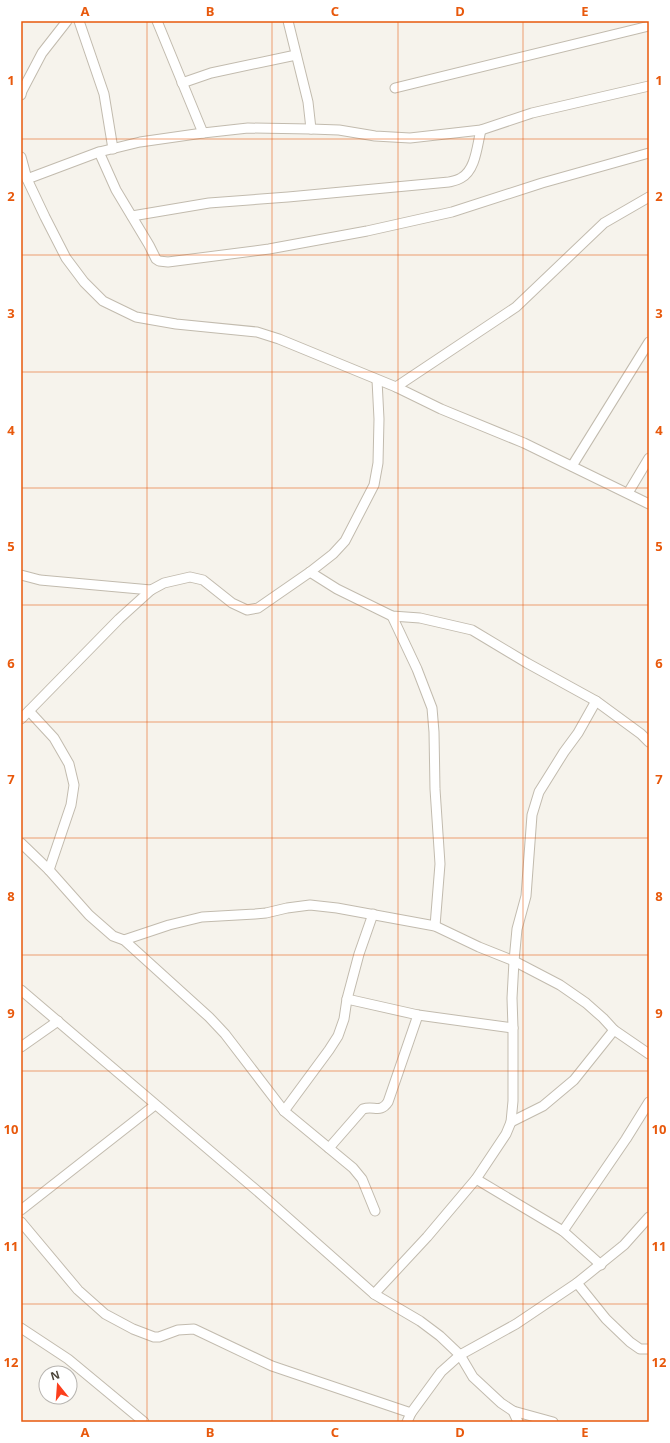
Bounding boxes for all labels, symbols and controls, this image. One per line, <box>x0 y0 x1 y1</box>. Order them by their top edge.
text: A <box>81 2 90 20</box>
text: B <box>206 2 214 20</box>
text: C <box>331 2 339 20</box>
text: D <box>455 2 465 20</box>
text: E <box>581 2 589 20</box>
text: 1 <box>7 71 15 89</box>
text: 1 <box>655 71 663 89</box>
text: 2 <box>7 187 15 205</box>
text: 2 <box>655 187 663 205</box>
text: 3 <box>7 304 15 322</box>
text: 3 <box>655 304 663 322</box>
text: 4 <box>7 421 15 439</box>
text: 4 <box>655 421 663 439</box>
text: 5 <box>7 537 15 555</box>
text: 5 <box>655 537 663 555</box>
text: 6 <box>7 654 15 672</box>
text: 6 <box>655 654 663 672</box>
text: 7 <box>7 770 15 788</box>
text: 7 <box>655 770 663 788</box>
text: 8 <box>7 887 15 905</box>
text: 8 <box>655 887 663 905</box>
text: 9 <box>7 1004 15 1022</box>
text: 9 <box>655 1004 663 1022</box>
text: 10 <box>4 1120 18 1138</box>
text: 10 <box>652 1120 666 1138</box>
text: 11 <box>4 1237 18 1255</box>
text: 11 <box>652 1237 666 1255</box>
text: 12 <box>4 1353 18 1371</box>
text: 12 <box>652 1353 666 1371</box>
north arrow <box>38 1365 78 1405</box>
text: N <box>48 1366 61 1383</box>
text: A <box>81 1423 90 1441</box>
text: B <box>206 1423 214 1441</box>
text: C <box>331 1423 339 1441</box>
text: D <box>455 1423 465 1441</box>
text: E <box>581 1423 589 1441</box>

